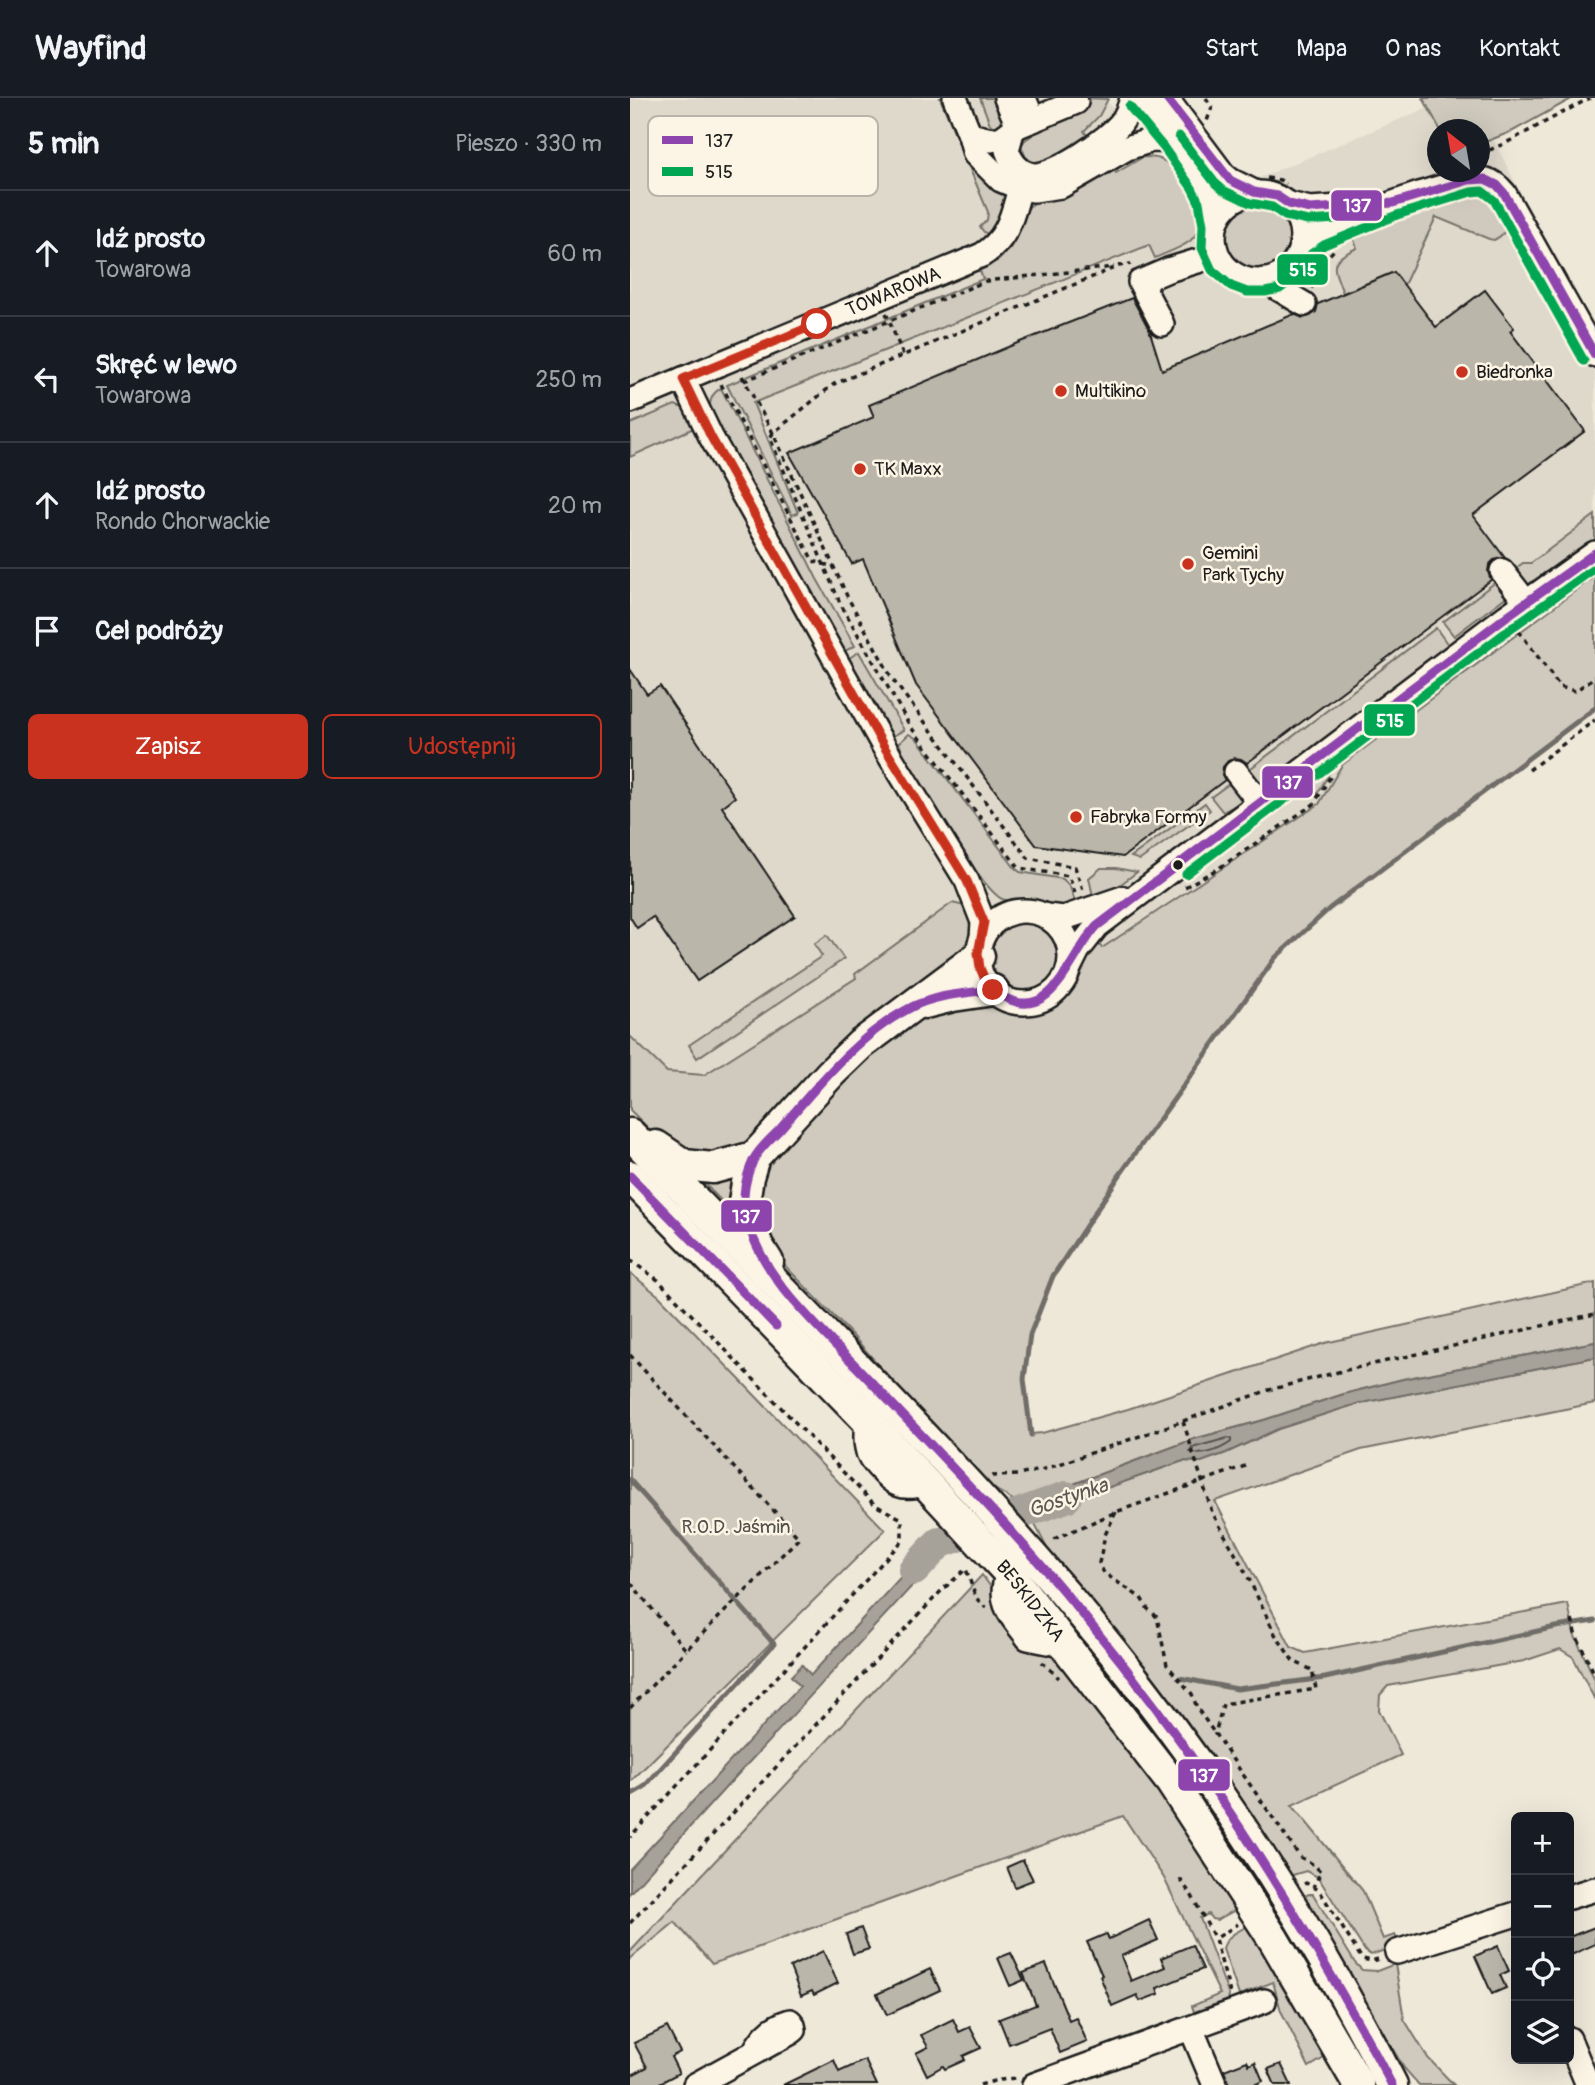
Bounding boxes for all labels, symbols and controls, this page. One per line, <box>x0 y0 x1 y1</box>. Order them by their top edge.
text: Wayfind <box>35 28 147 69</box>
text: Start <box>1205 34 1258 63</box>
text: Mapa <box>1296 34 1347 63</box>
text: O nas <box>1385 34 1441 63</box>
text: Kontakt <box>1479 34 1560 63</box>
legend <box>648 116 878 196</box>
north arrow <box>1427 119 1490 182</box>
text: 5 min <box>28 125 99 162</box>
text: Pieszo · 330 m <box>455 129 602 158</box>
text: 137 <box>705 129 733 153</box>
text: 515 <box>705 160 733 184</box>
line badge: 137 <box>1330 189 1383 222</box>
text: 137 <box>1343 194 1372 218</box>
text: Idź prosto <box>95 223 205 255</box>
icon: ahead <box>28 234 66 272</box>
text: 60 m <box>547 239 602 268</box>
line badge: 515 <box>1276 253 1329 286</box>
text: Towarowa <box>95 255 191 284</box>
text: 515 <box>1289 258 1317 282</box>
street label: TOWAROWA <box>842 261 944 322</box>
route start <box>801 308 832 339</box>
text: Skręć w lewo <box>95 349 237 381</box>
icon: left <box>28 360 66 398</box>
place label: Biedronka <box>1476 360 1553 384</box>
marker: Biedronka <box>1454 364 1470 380</box>
text: 250 m <box>536 365 602 394</box>
place label: Multikino <box>1075 379 1146 403</box>
text: Towarowa <box>95 381 191 410</box>
marker: Multikino <box>1053 383 1069 399</box>
place label: TK Maxx <box>874 457 942 481</box>
marker: TK Maxx <box>852 461 868 477</box>
text: Idź prosto <box>95 475 205 507</box>
icon: ahead <box>28 486 66 524</box>
text: 20 m <box>548 491 602 520</box>
text: Rondo Chorwackie <box>95 507 270 536</box>
place label: Gemini Park Tychy <box>1202 541 1284 587</box>
marker: Gemini Park Tychy <box>1180 556 1196 572</box>
icon: arrive <box>28 612 66 650</box>
text: Cel podróży <box>95 615 223 647</box>
line badge: 515 <box>1363 703 1416 737</box>
text: 515 <box>1376 709 1404 733</box>
button: Zapisz <box>28 714 308 779</box>
button: Udostępnij <box>322 714 602 779</box>
line badge: 137 <box>1261 765 1314 799</box>
text: 137 <box>1274 771 1303 795</box>
place label: Fabryka Formy <box>1090 805 1207 829</box>
marker: Fabryka Formy <box>1068 809 1084 825</box>
unlabelled marker <box>1171 858 1185 872</box>
route end <box>977 974 1008 1005</box>
line badge: 137 <box>720 1199 773 1233</box>
text: 137 <box>732 1205 761 1229</box>
water label: Gostynka <box>1025 1471 1113 1524</box>
park label: R.O.D. Jaśmin <box>682 1515 790 1539</box>
street label: BESKIDZKA <box>991 1555 1070 1647</box>
line badge: 137 <box>1177 1758 1231 1792</box>
text: 137 <box>1190 1764 1219 1788</box>
map controls <box>1511 1812 1574 2064</box>
button: + <box>1511 1812 1574 1875</box>
button: − <box>1511 1875 1574 1938</box>
button: locate <box>1511 1938 1574 2001</box>
button: layers <box>1511 2001 1574 2064</box>

